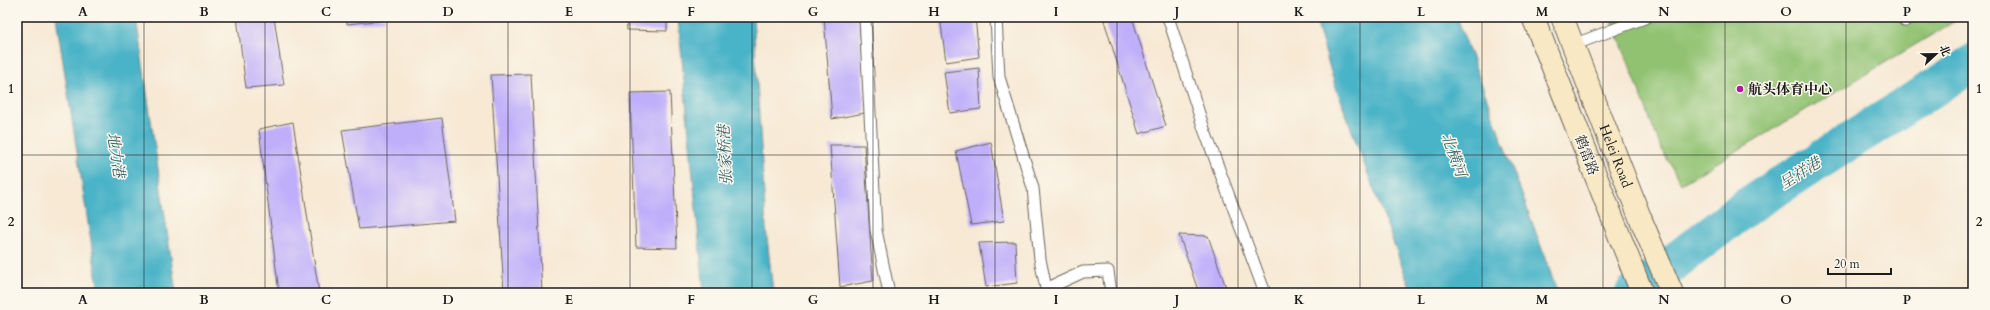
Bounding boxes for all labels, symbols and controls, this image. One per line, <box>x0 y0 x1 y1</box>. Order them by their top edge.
text: A <box>78 3 88 21</box>
text: B <box>199 3 209 21</box>
text: C <box>321 3 331 21</box>
text: D <box>442 3 454 21</box>
text: E <box>565 3 573 21</box>
text: F <box>687 3 695 21</box>
text: G <box>808 3 819 21</box>
text: H <box>928 3 940 21</box>
text: I <box>1053 3 1059 21</box>
text: J <box>1173 3 1180 21</box>
text: K <box>1294 3 1305 21</box>
text: L <box>1417 3 1426 21</box>
text: M <box>1536 3 1549 21</box>
text: N <box>1658 3 1670 21</box>
text: O <box>1780 3 1792 21</box>
text: P <box>1903 3 1911 21</box>
north arrow <box>1916 34 1956 74</box>
text: 北 <box>1936 43 1954 58</box>
text: 1 <box>8 80 14 98</box>
place label: 航头体育中心 <box>1748 80 1832 99</box>
text: 1 <box>1976 80 1982 98</box>
marker: 航头体育中心 <box>1735 84 1745 94</box>
street label: Helei Road <box>1595 122 1637 191</box>
water label: 张家桥港 <box>713 123 737 185</box>
water label: 北横河 <box>1437 130 1472 182</box>
water label: 地力港 <box>103 131 130 181</box>
street label: 鹤雷路 <box>1570 132 1603 178</box>
water label: 呈祥港 <box>1776 152 1826 193</box>
text: 2 <box>8 213 15 231</box>
text: 2 <box>1976 213 1983 231</box>
scale bar <box>1828 250 1891 276</box>
text: 20 m <box>1834 256 1861 272</box>
text: A <box>78 291 88 309</box>
text: B <box>199 291 209 309</box>
text: C <box>321 291 331 309</box>
text: D <box>442 291 454 309</box>
text: E <box>565 291 573 309</box>
text: F <box>687 291 695 309</box>
text: G <box>808 291 819 309</box>
text: H <box>928 291 940 309</box>
text: I <box>1053 291 1059 309</box>
text: J <box>1173 291 1180 309</box>
text: K <box>1294 291 1305 309</box>
text: L <box>1417 291 1426 309</box>
text: M <box>1536 291 1549 309</box>
text: N <box>1658 291 1670 309</box>
text: O <box>1780 291 1792 309</box>
text: P <box>1903 291 1911 309</box>

